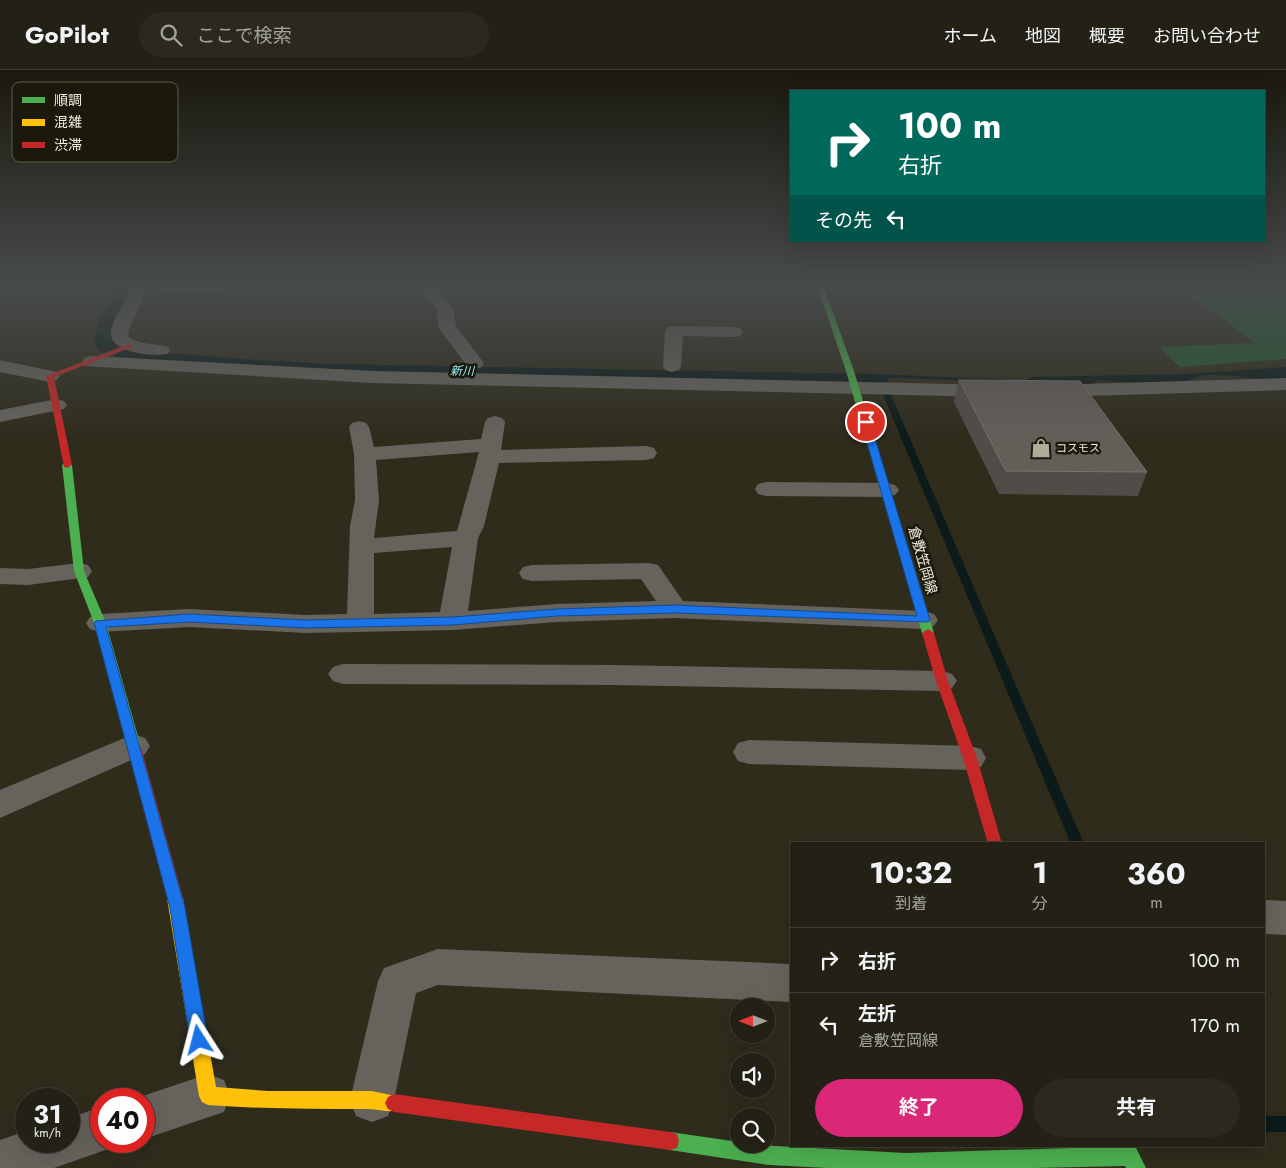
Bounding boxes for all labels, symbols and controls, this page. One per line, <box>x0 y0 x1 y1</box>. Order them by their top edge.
search box <box>139 12 489 57</box>
text: GoPilot <box>25 17 109 52</box>
icon: search <box>157 21 185 49</box>
text: ここで検索 <box>197 22 292 49</box>
text: ホーム <box>944 23 997 49</box>
text: 地図 <box>1025 23 1061 49</box>
text: 概要 <box>1089 23 1125 49</box>
text: お問い合わせ <box>1153 23 1261 49</box>
legend <box>12 82 178 162</box>
text: 順調 <box>54 90 82 110</box>
text: 100 m <box>898 101 1001 151</box>
icon: right <box>815 110 880 175</box>
text: 混雑 <box>54 112 82 132</box>
text: 渋滞 <box>54 135 82 155</box>
text: 右折 <box>898 149 942 181</box>
icon: left <box>882 205 910 233</box>
text: その先 <box>815 207 872 234</box>
water label: 新川 <box>450 362 476 380</box>
pin <box>845 401 887 443</box>
icon: arrive <box>852 408 880 436</box>
shop icon: コスモス <box>1030 437 1052 459</box>
place label: コスモス <box>1056 440 1100 456</box>
street label: 倉敷笠岡線 <box>904 524 942 596</box>
text: 10:32 <box>869 851 952 894</box>
text: 1 <box>1032 851 1047 894</box>
text: 360 <box>1127 852 1186 895</box>
text: m <box>1150 891 1163 914</box>
text: 到着 <box>895 892 927 915</box>
text: 分 <box>1032 892 1048 915</box>
icon: right <box>815 946 843 974</box>
text: 100 m <box>1188 947 1240 974</box>
text: 右折 <box>858 948 896 975</box>
north arrow <box>730 998 775 1042</box>
map controls <box>730 998 775 1153</box>
text: 左折 <box>858 1000 896 1027</box>
icon: left <box>815 1011 843 1039</box>
text: 170 m <box>1190 1012 1240 1039</box>
position arrow <box>172 1013 224 1065</box>
text: 倉敷笠岡線 <box>858 1029 938 1052</box>
button: sound <box>730 1053 775 1098</box>
button: 終了 <box>815 1079 1023 1137</box>
button: 共有 <box>1033 1079 1240 1137</box>
speed limit sign: 40 <box>90 1088 155 1153</box>
text: 31 <box>33 1096 62 1132</box>
button: search <box>730 1108 775 1153</box>
text: km/h <box>34 1124 61 1142</box>

